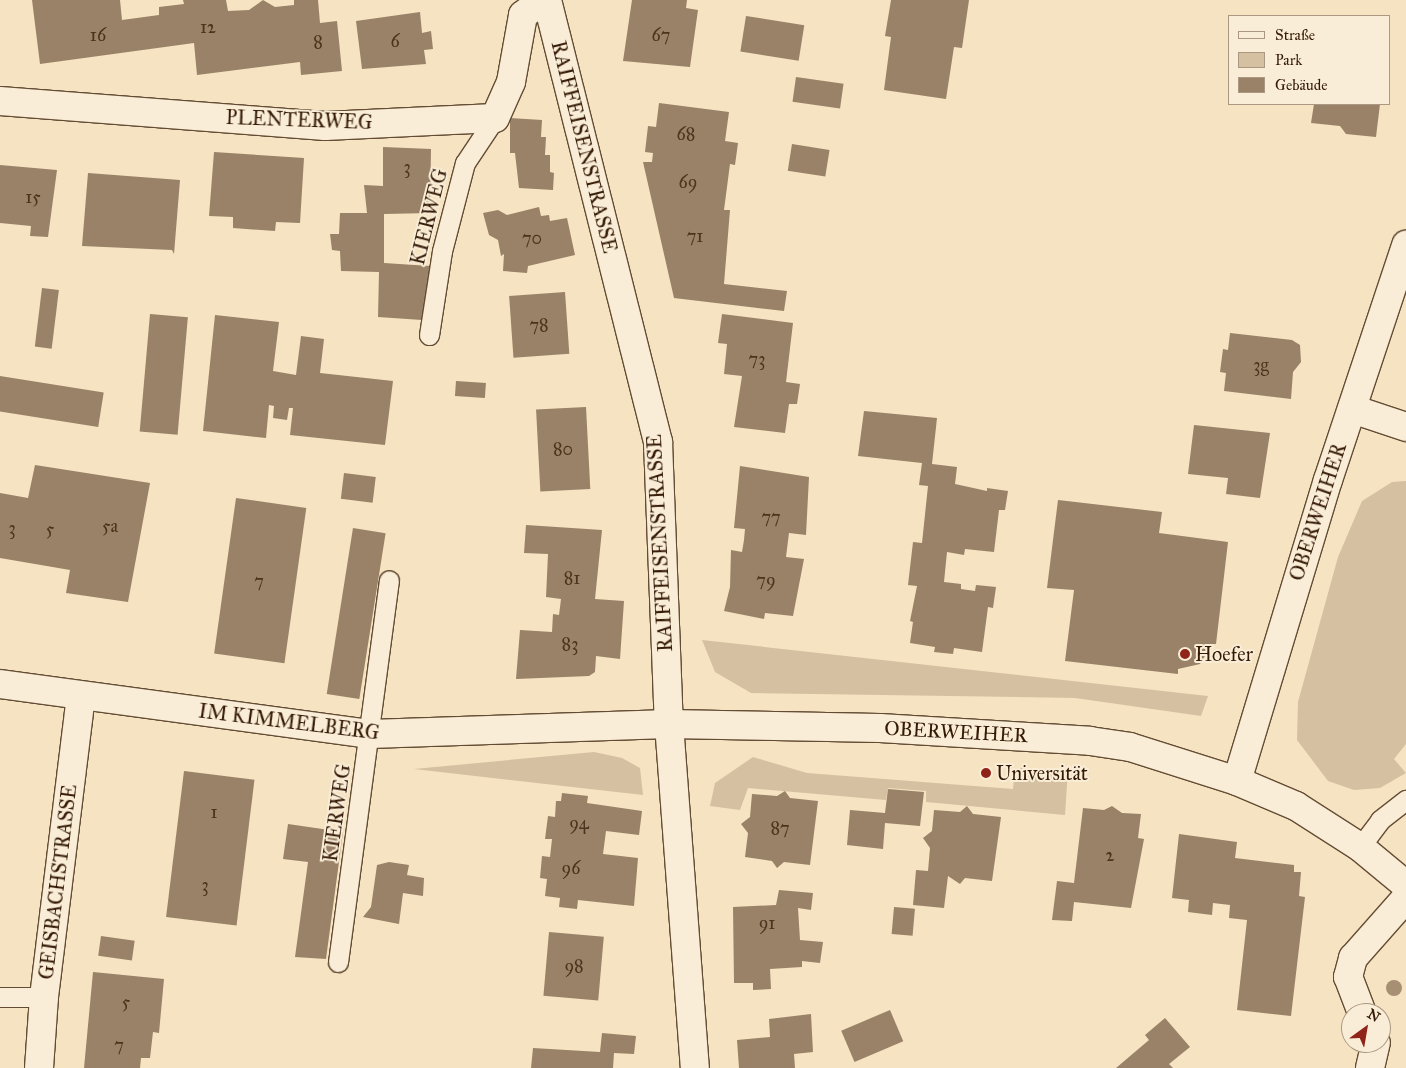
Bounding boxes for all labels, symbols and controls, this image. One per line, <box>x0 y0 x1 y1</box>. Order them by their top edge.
legend <box>1228 15 1391 105</box>
house number: 12 <box>200 16 216 38</box>
house number: 16 <box>90 24 106 46</box>
house number: 67 <box>652 24 670 46</box>
text: Straße <box>1275 26 1315 44</box>
house number: 6 <box>390 30 400 52</box>
house number: 8 <box>313 31 323 53</box>
street label: RAIFFEISENSTRASSE <box>546 38 622 256</box>
text: Park <box>1275 51 1302 69</box>
text: Gebäude <box>1275 76 1328 94</box>
street label: PLENTERWEG <box>225 105 373 135</box>
house number: 68 <box>677 123 695 145</box>
house number: 3 <box>403 156 411 178</box>
street label: KIERWEG <box>405 166 453 268</box>
house number: 69 <box>679 171 697 193</box>
house number: 15 <box>25 186 41 208</box>
house number: 71 <box>687 225 703 247</box>
house number: 70 <box>522 227 542 249</box>
house number: 78 <box>529 314 549 336</box>
house number: 73 <box>749 348 765 370</box>
house number: 3g <box>1253 354 1269 376</box>
street label: RAIFFEISENSTRASSE <box>642 434 678 652</box>
house number: 80 <box>553 438 573 460</box>
street label: OBERWEIHER <box>1284 440 1352 584</box>
house number: 77 <box>761 506 781 528</box>
house number: 5a <box>102 515 118 537</box>
house number: 3 <box>8 517 16 539</box>
house number: 5 <box>46 518 54 540</box>
house number: 81 <box>564 567 580 589</box>
house number: 79 <box>756 569 776 591</box>
house number: 7 <box>254 570 264 592</box>
house number: 83 <box>562 633 578 655</box>
place label: Hoefer <box>1195 642 1253 666</box>
marker: Hoefer <box>1179 648 1191 660</box>
street label: IM KIMMELBERG <box>197 699 381 745</box>
street label: OBERWEIHER <box>884 716 1028 748</box>
place label: Universität <box>996 761 1088 785</box>
street label: KIERWEG <box>318 763 356 863</box>
marker: Universität <box>980 767 992 779</box>
street label: GEISBACHSTRASSE <box>34 783 82 981</box>
house number: 1 <box>210 801 218 823</box>
house number: 94 <box>569 812 589 834</box>
house number: 87 <box>770 817 790 839</box>
house number: 2 <box>1106 844 1114 866</box>
house number: 96 <box>562 857 580 879</box>
house number: 3 <box>201 874 209 896</box>
house number: 91 <box>759 912 775 934</box>
house number: 98 <box>564 955 584 977</box>
house number: 5 <box>122 991 130 1013</box>
north arrow <box>1341 1003 1391 1053</box>
text: N <box>1364 1005 1383 1026</box>
house number: 7 <box>114 1034 124 1056</box>

